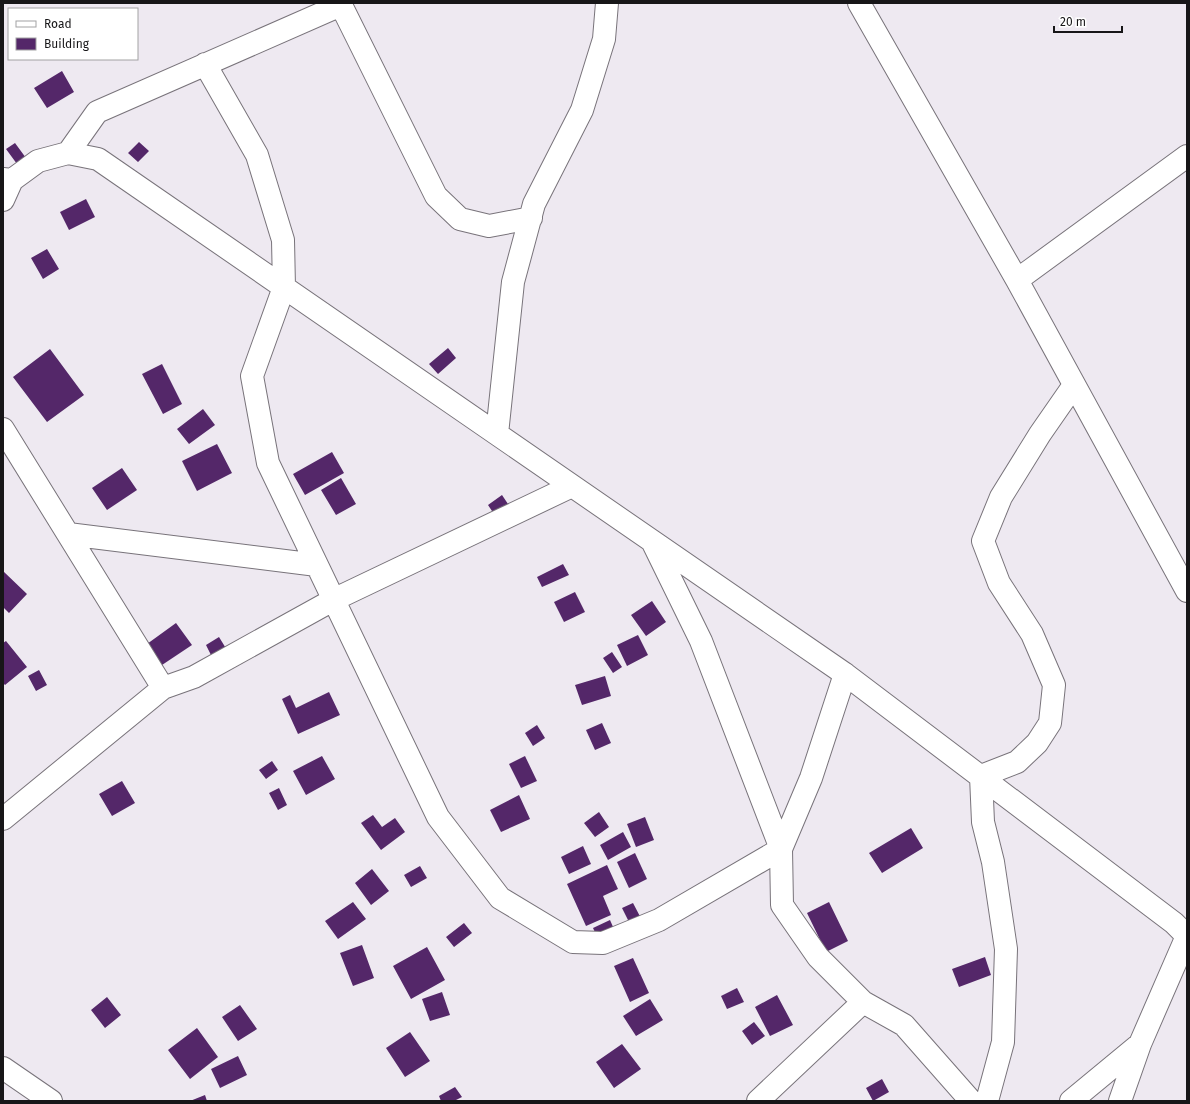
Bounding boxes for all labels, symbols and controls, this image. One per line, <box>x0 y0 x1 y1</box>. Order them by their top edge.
legend <box>8 8 138 60</box>
scale bar <box>1054 8 1122 34</box>
text: 20 m <box>1060 15 1086 29</box>
text: Road <box>44 17 72 31</box>
text: Building <box>44 37 90 51</box>

